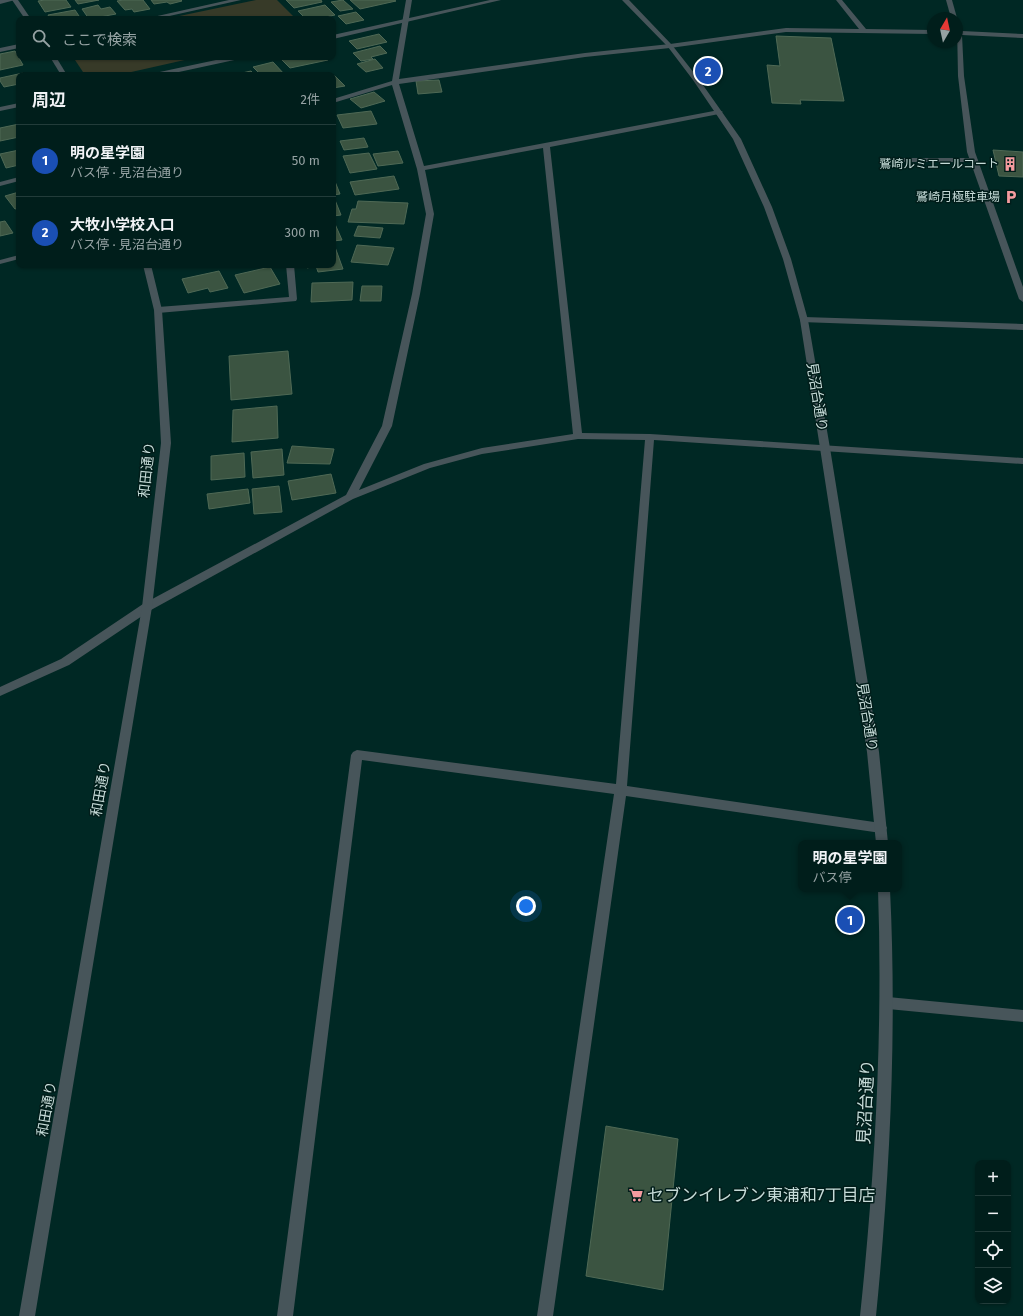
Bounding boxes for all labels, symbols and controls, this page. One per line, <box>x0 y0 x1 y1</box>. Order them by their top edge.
north arrow <box>927 12 963 48</box>
search box <box>16 16 336 60</box>
icon: search <box>30 27 52 49</box>
text: ここで検索 <box>62 31 137 49</box>
pin: 2 <box>695 56 721 86</box>
text: 周辺 <box>32 90 66 111</box>
text: 2件 <box>301 92 320 107</box>
text: 明の星学園 <box>70 144 145 162</box>
text: 1 <box>42 153 48 168</box>
text: 50 m <box>292 153 320 168</box>
building icon: 鷲崎ルミエールコート <box>1002 156 1018 172</box>
place label: 鷲崎ルミエールコート <box>879 157 999 171</box>
text: バス停 · 見沼台通り <box>70 165 184 180</box>
parking icon: 鷲崎月極駐車場 <box>1003 189 1019 205</box>
place label: 鷲崎月極駐車場 <box>916 190 1000 204</box>
text: 大牧小学校入口 <box>70 216 175 234</box>
text: 2 <box>42 225 48 240</box>
text: 300 m <box>284 225 320 240</box>
text: バス停 · 見沼台通り <box>70 237 184 252</box>
street label: 見沼台通り <box>803 361 831 433</box>
street label: 和田通り <box>136 441 158 499</box>
street label: 見沼台通り <box>853 681 881 753</box>
street label: 和田通り <box>88 760 114 818</box>
popup <box>798 840 902 892</box>
text: 明の星学園 <box>812 849 888 867</box>
text: バス停 <box>812 870 852 885</box>
your location <box>516 896 536 916</box>
pin: 1 <box>837 905 863 935</box>
street label: 見沼台通り <box>853 1059 879 1145</box>
street label: 和田通り <box>34 1080 60 1138</box>
map controls <box>975 1160 1011 1304</box>
button: + <box>975 1160 1011 1196</box>
place label: セブンイレブン東浦和7丁目店 <box>647 1185 876 1206</box>
supermarket icon: セブンイレブン東浦和7丁目店 <box>628 1187 644 1203</box>
button: − <box>975 1196 1011 1232</box>
button: locate <box>975 1232 1011 1268</box>
button: layers <box>975 1268 1011 1304</box>

